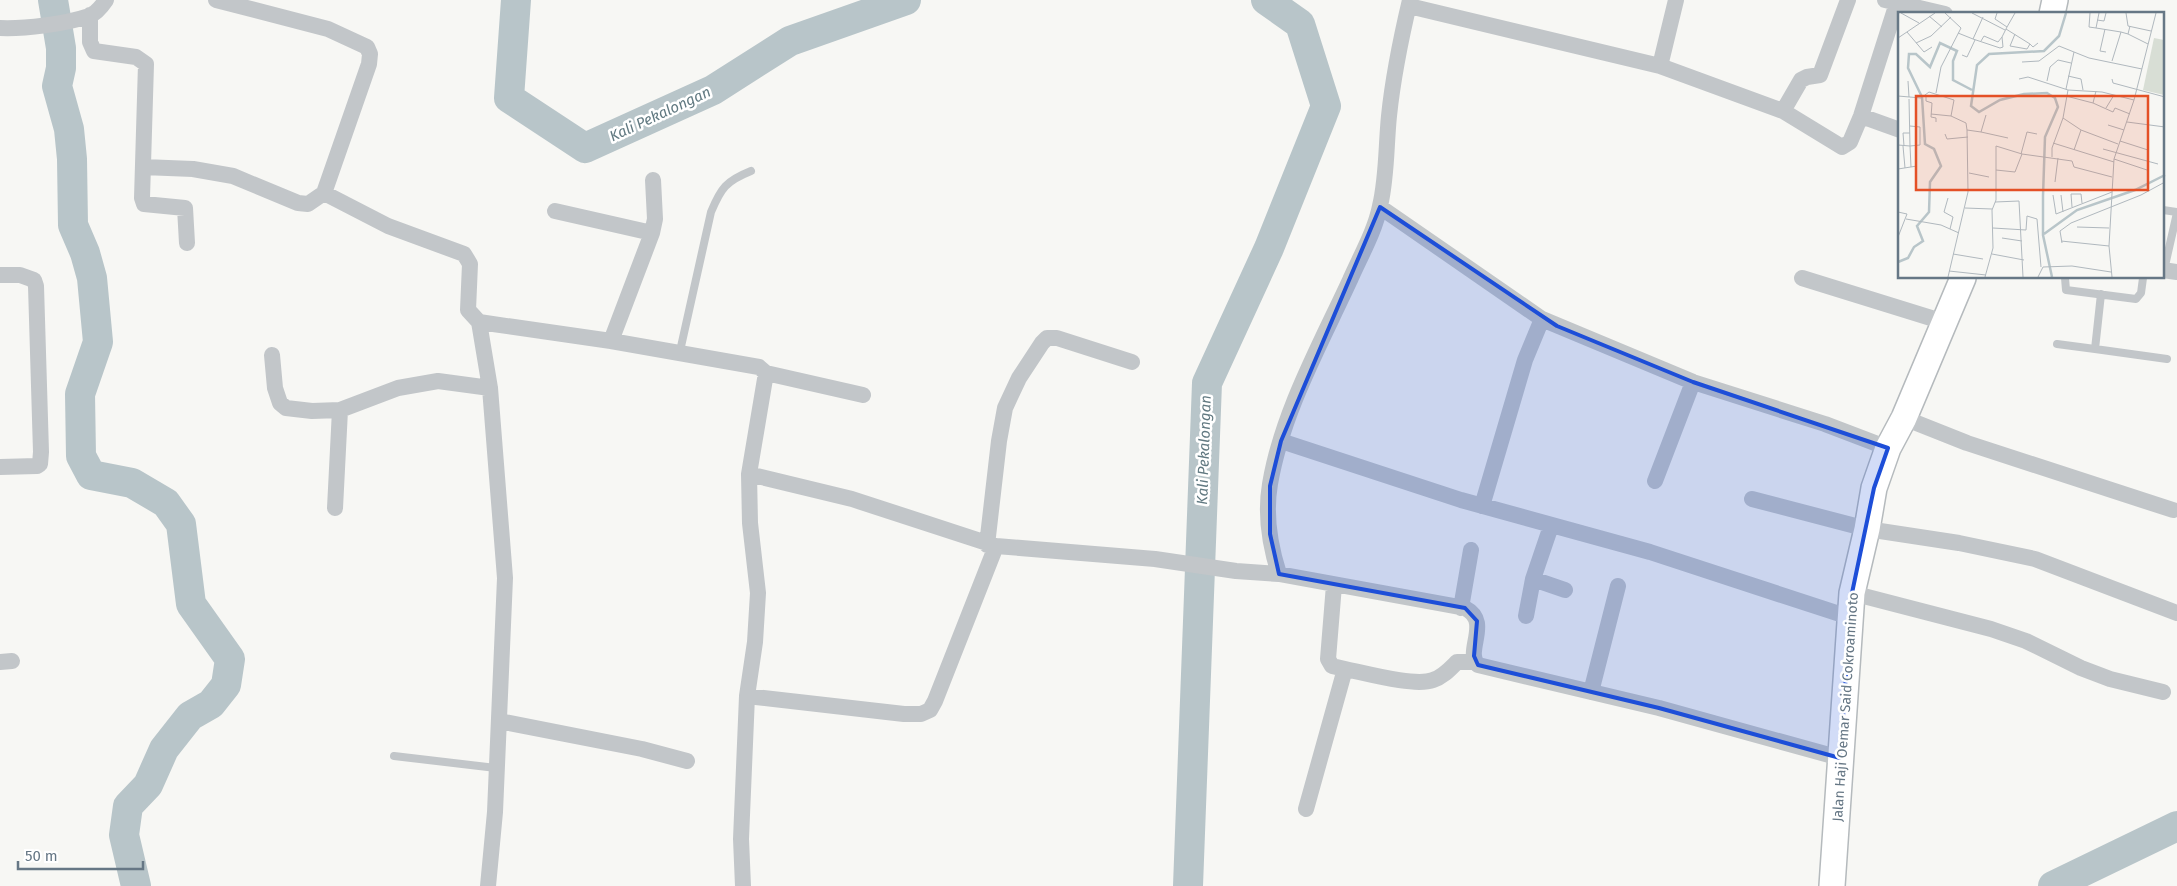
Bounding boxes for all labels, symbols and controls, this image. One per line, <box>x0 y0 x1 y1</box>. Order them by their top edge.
inset map <box>1898 12 2164 279</box>
water label: Kali Pekalongan <box>607 83 713 145</box>
water label: Kali Pekalongan <box>1193 395 1215 505</box>
street label: Jalan Haji Oemar Said Cokroaminoto <box>1829 592 1862 822</box>
scale bar <box>18 838 142 870</box>
text: 50 m <box>25 847 58 865</box>

